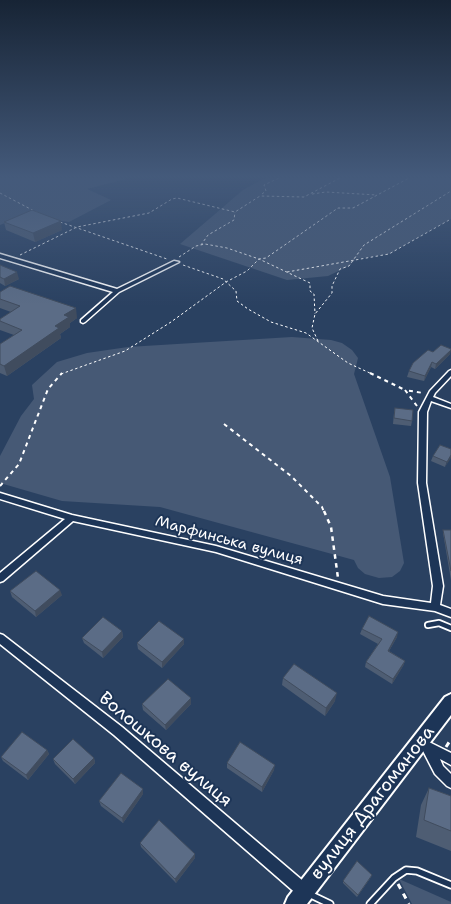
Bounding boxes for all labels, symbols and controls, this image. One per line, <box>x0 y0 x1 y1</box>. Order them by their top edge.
street label: Марфинська вулиця <box>153 513 305 569</box>
street label: Волошкова вулиця <box>94 688 236 812</box>
street label: вулиця Драгоманова <box>306 722 440 884</box>

